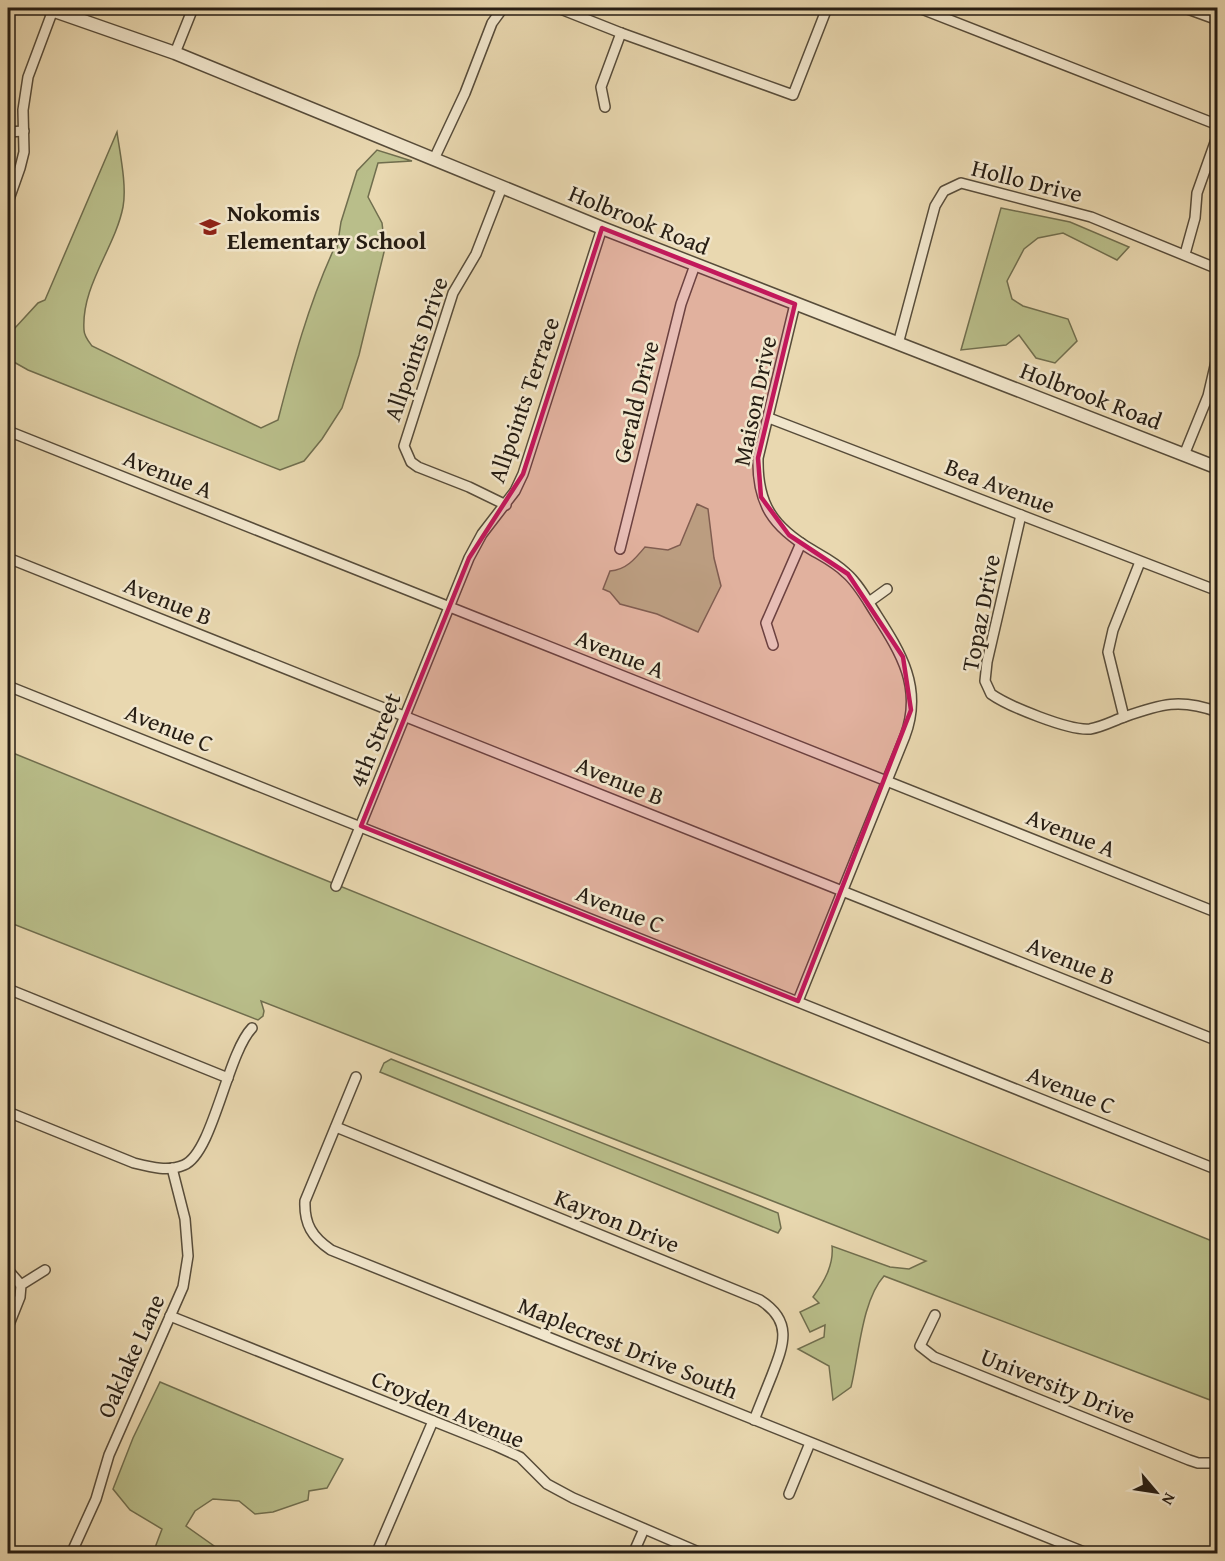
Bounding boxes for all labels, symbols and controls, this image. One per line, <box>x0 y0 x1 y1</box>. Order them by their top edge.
street label: Hollo Drive <box>968 150 1086 211</box>
street label: Holbrook Road <box>564 175 715 264</box>
place label: Nokomis Elementary School <box>227 195 427 258</box>
school or university icon: Nokomis Elementary School <box>198 215 222 239</box>
street label: Allpoints Drive <box>374 272 457 426</box>
street label: Allpoints Terrace <box>479 312 568 487</box>
street label: Maison Drive <box>724 333 785 469</box>
street label: Gerald Drive <box>603 337 668 467</box>
street label: Holbrook Road <box>1015 352 1167 439</box>
street label: Avenue A <box>118 440 219 507</box>
street label: Bea Avenue <box>940 449 1060 523</box>
street label: Topaz Drive <box>952 551 1009 674</box>
street label: Avenue B <box>119 567 218 634</box>
street label: Avenue A <box>570 620 671 687</box>
street label: 4th Street <box>340 687 410 793</box>
street label: Avenue C <box>120 694 218 761</box>
street label: Avenue B <box>571 747 670 814</box>
street label: Avenue A <box>1021 799 1122 866</box>
street label: Avenue C <box>571 875 669 942</box>
street label: Avenue B <box>1022 927 1121 994</box>
street label: Avenue C <box>1022 1056 1120 1123</box>
street label: Kayron Drive <box>549 1180 685 1261</box>
street label: Maplecrest Drive South <box>513 1287 744 1408</box>
street label: Oaklake Lane <box>88 1288 173 1423</box>
street label: University Drive <box>975 1339 1141 1433</box>
street label: Croyden Avenue <box>366 1361 530 1457</box>
north arrow <box>1126 1462 1186 1522</box>
text: N <box>1156 1489 1182 1510</box>

